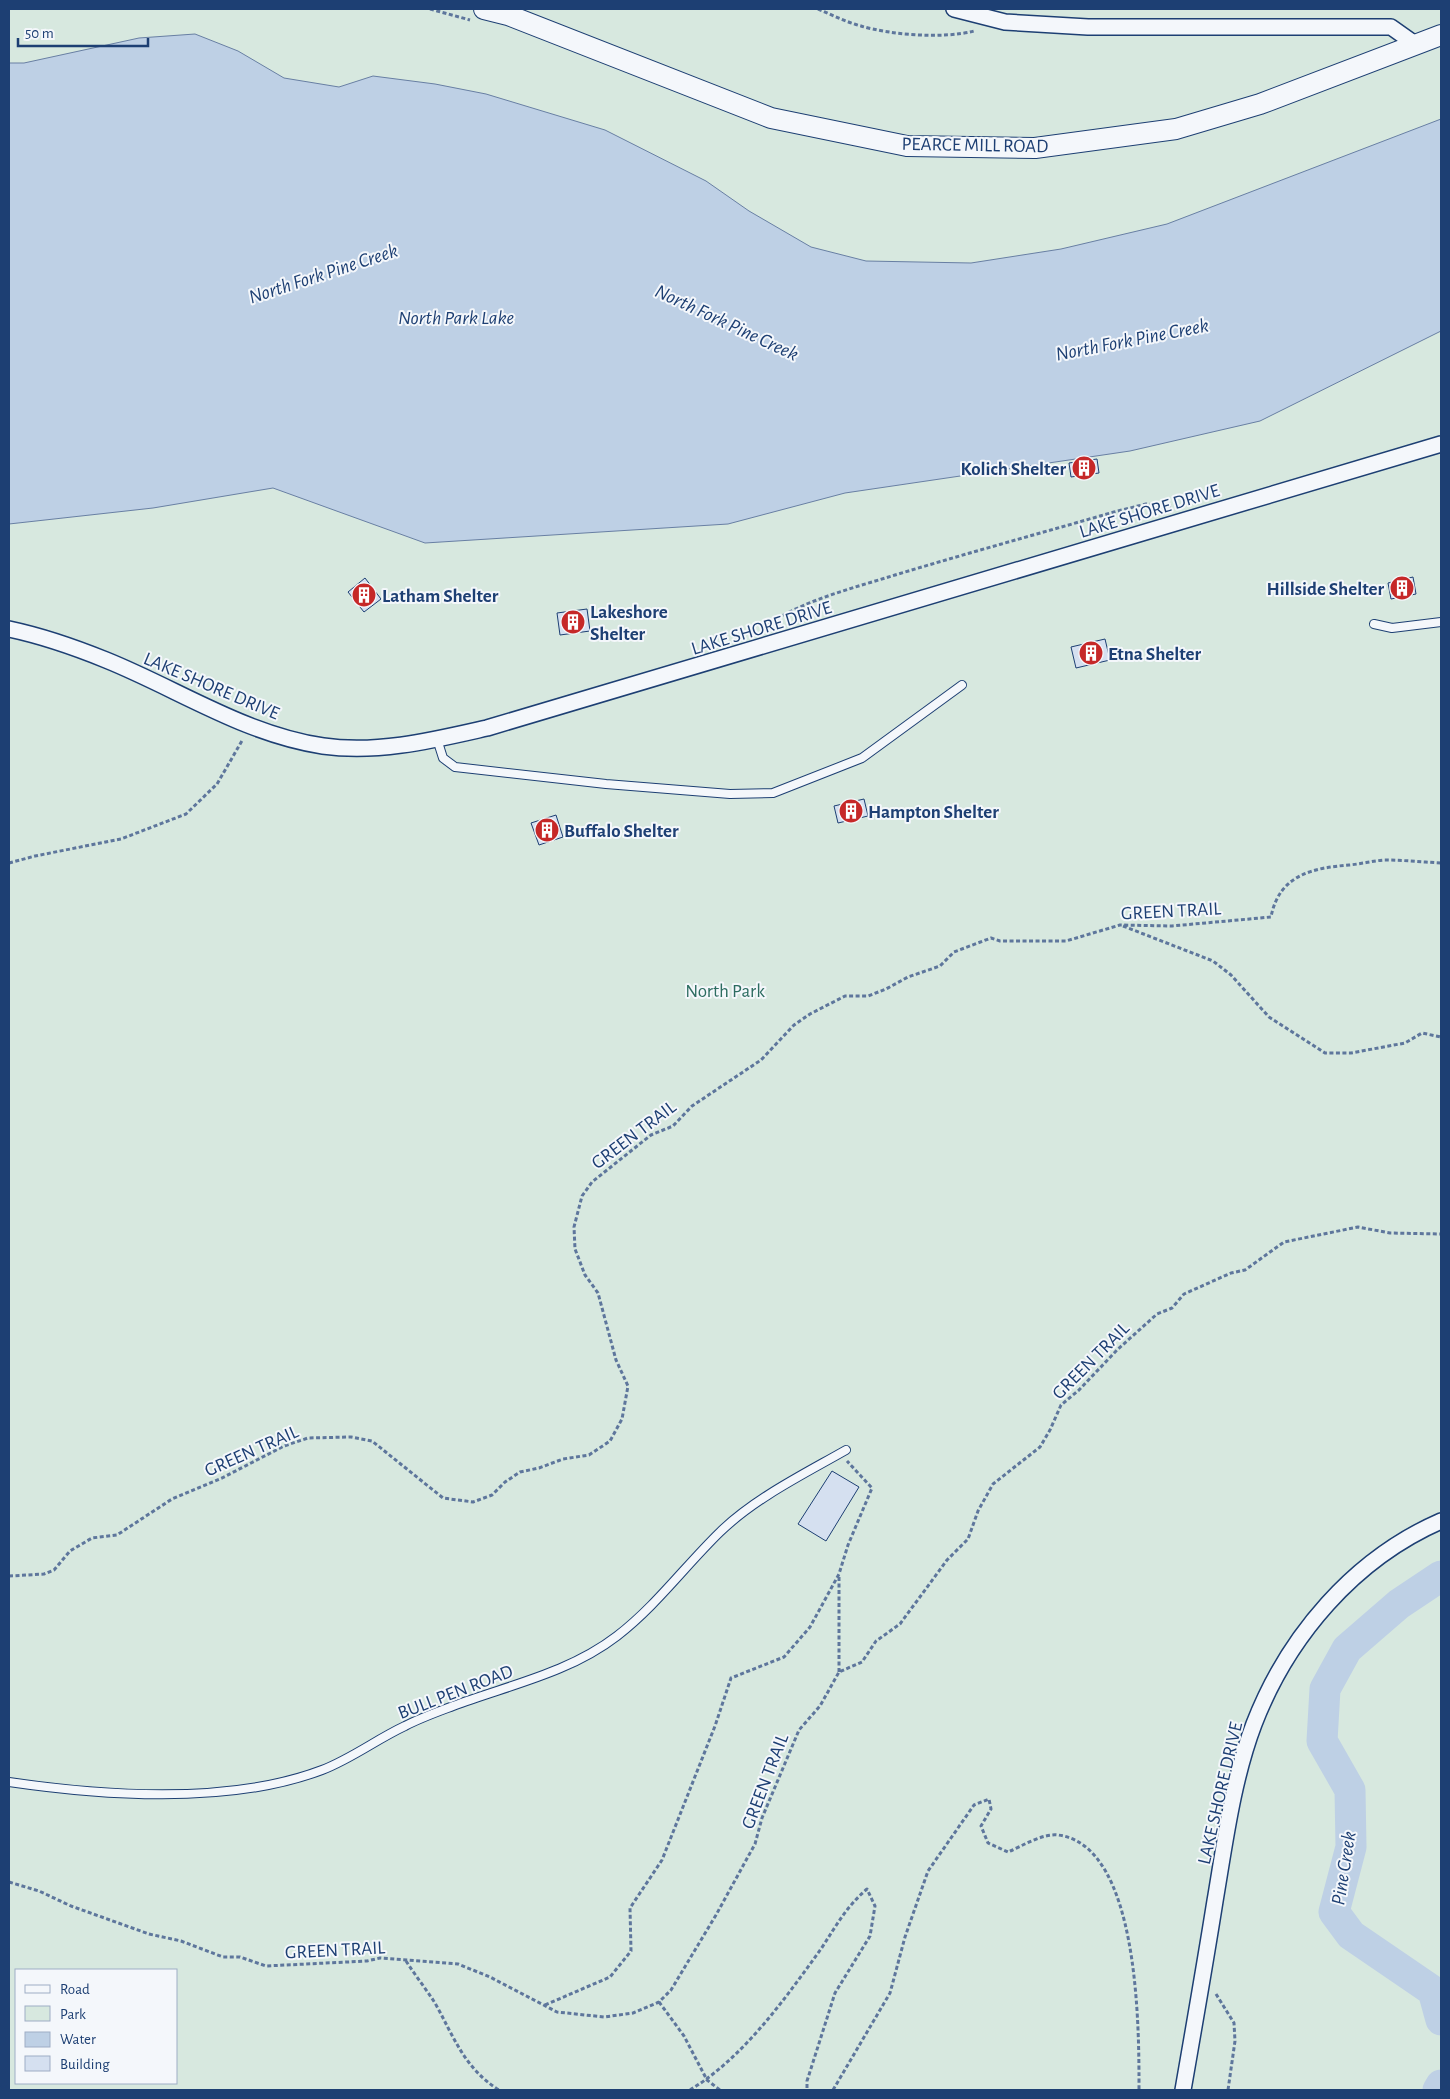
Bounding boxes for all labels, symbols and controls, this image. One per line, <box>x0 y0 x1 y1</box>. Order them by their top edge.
scale bar <box>18 15 148 47</box>
text: 50 m <box>25 26 54 41</box>
street label: PEARCE MILL ROAD <box>901 135 1049 156</box>
water label: North Fork Pine Creek <box>246 240 400 307</box>
water label: North Fork Pine Creek <box>652 281 801 365</box>
water label: North Park Lake <box>398 308 515 328</box>
water label: North Fork Pine Creek <box>1054 315 1210 365</box>
building icon: Kolich Shelter <box>1071 455 1097 481</box>
place label: Kolich Shelter <box>961 460 1066 479</box>
street label: LAKE SHORE DRIVE <box>1077 481 1222 542</box>
building icon: Hillside Shelter <box>1389 575 1415 601</box>
place label: Hillside Shelter <box>1267 580 1384 599</box>
building icon: Latham Shelter <box>351 582 377 608</box>
place label: Latham Shelter <box>382 587 499 606</box>
street label: LAKE SHORE DRIVE <box>689 598 834 659</box>
place label: Lakeshore Shelter <box>590 603 668 644</box>
building icon: Lakeshore Shelter <box>560 609 586 635</box>
building icon: Etna Shelter <box>1078 640 1104 666</box>
place label: Etna Shelter <box>1108 645 1201 664</box>
street label: LAKE SHORE DRIVE <box>141 649 282 724</box>
building icon: Hampton Shelter <box>838 798 864 824</box>
place label: Hampton Shelter <box>868 803 999 822</box>
building icon: Buffalo Shelter <box>534 817 560 843</box>
place label: Buffalo Shelter <box>564 822 679 841</box>
street label: GREEN TRAIL <box>1121 899 1222 924</box>
park label: North Park <box>685 982 765 1001</box>
street label: GREEN TRAIL <box>588 1097 680 1173</box>
street label: GREEN TRAIL <box>1049 1319 1133 1403</box>
street label: GREEN TRAIL <box>202 1422 301 1480</box>
street label: BULL PEN ROAD <box>395 1662 516 1723</box>
street label: LAKE SHORE DRIVE <box>1195 1720 1246 1866</box>
street label: GREEN TRAIL <box>739 1731 792 1832</box>
water label: Pine Creek <box>1328 1830 1360 1907</box>
street label: GREEN TRAIL <box>285 1938 386 1963</box>
legend <box>15 1969 178 2084</box>
text: Road <box>60 1982 90 1997</box>
text: Park <box>60 2007 86 2022</box>
text: Water <box>60 2032 96 2047</box>
text: Building <box>60 2057 110 2072</box>

